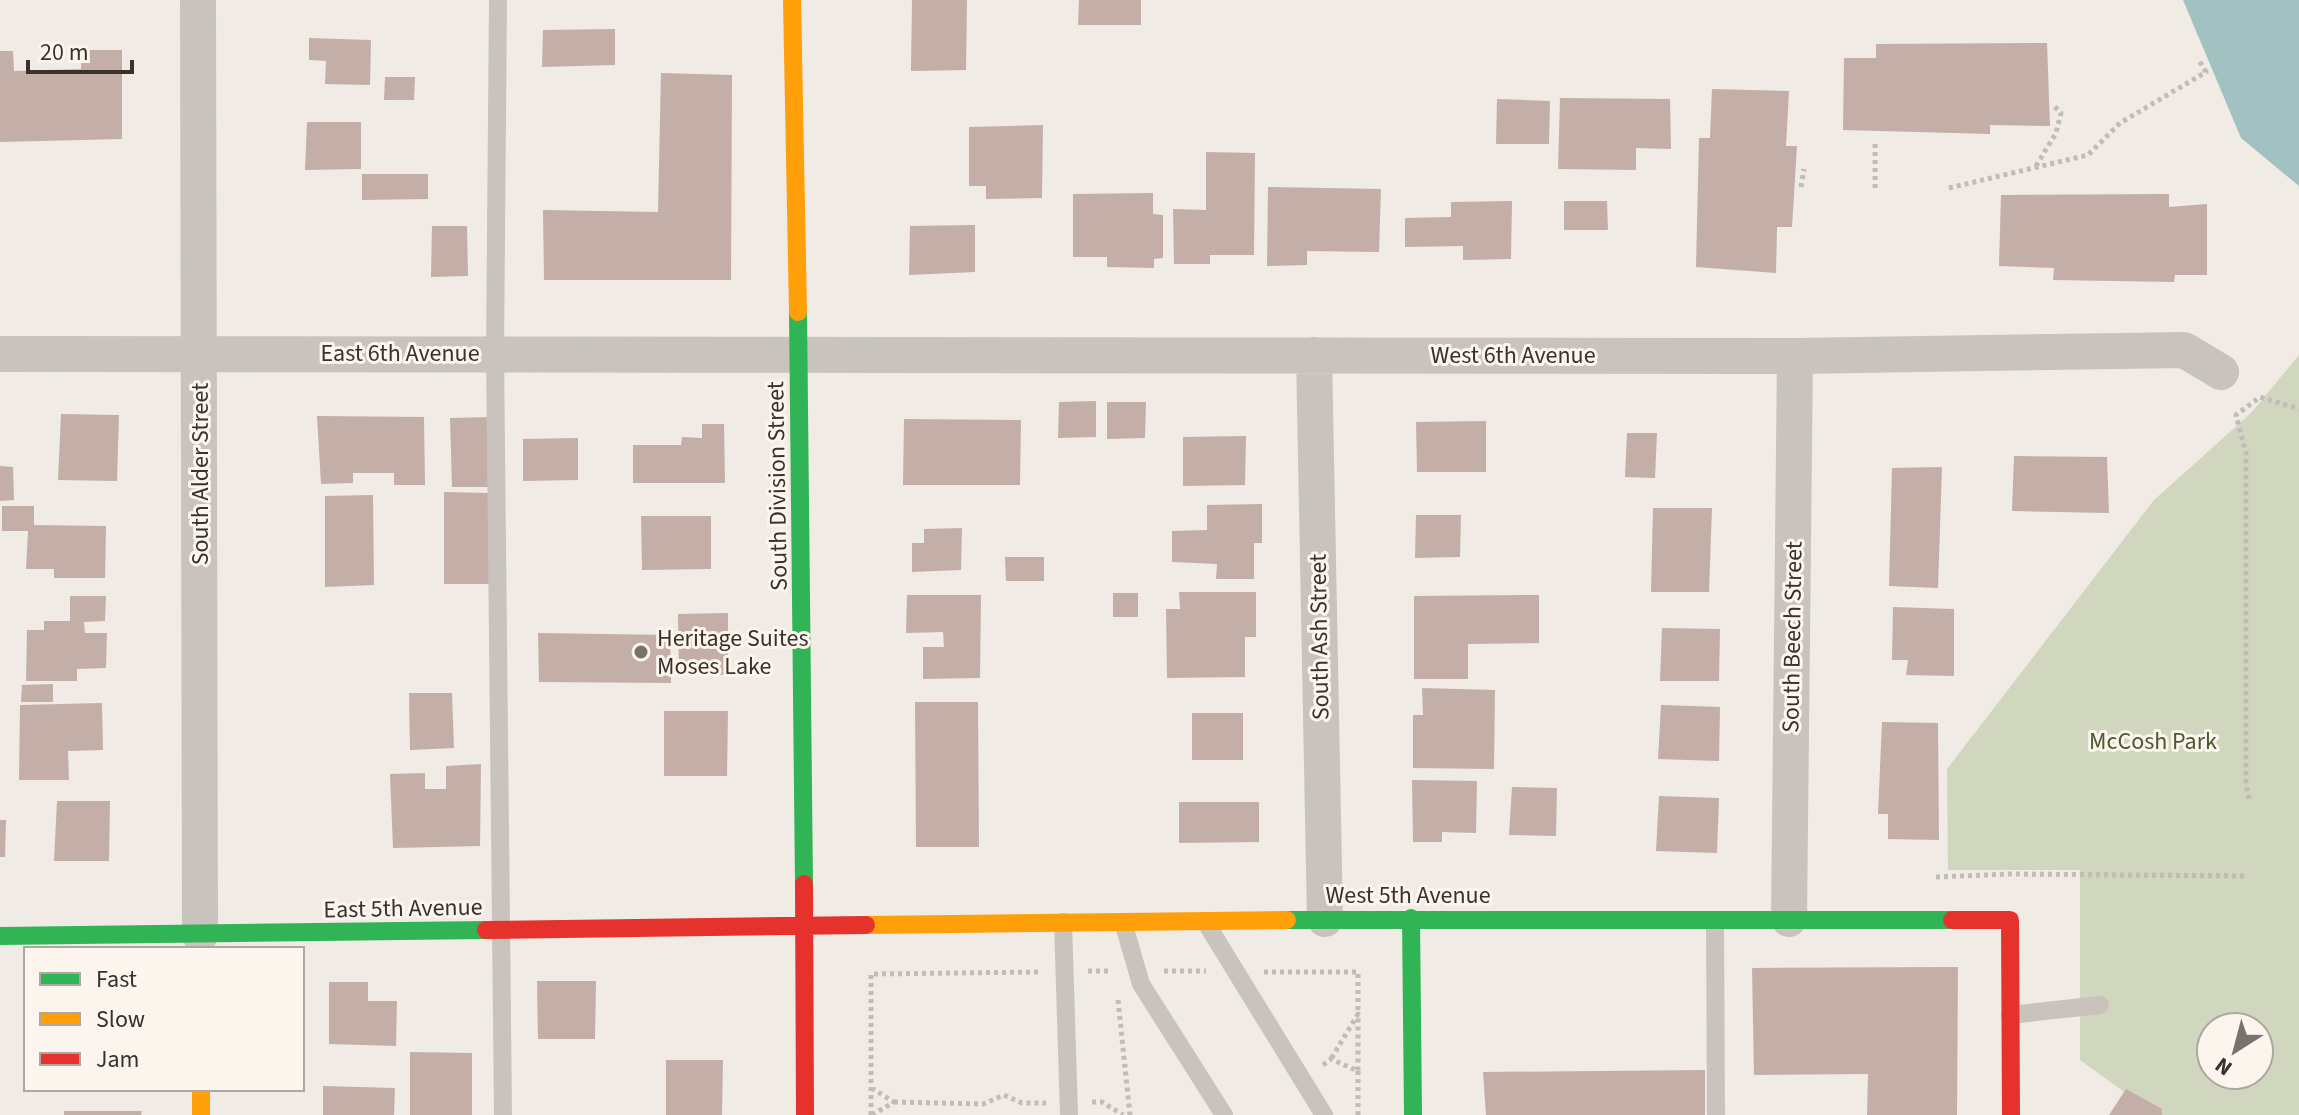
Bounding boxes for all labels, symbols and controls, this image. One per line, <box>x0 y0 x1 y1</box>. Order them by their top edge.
scale bar <box>28 24 132 74</box>
text: 20 m <box>40 35 89 70</box>
street label: East 6th Avenue <box>320 336 480 371</box>
street label: West 6th Avenue <box>1430 338 1596 373</box>
street label: South Division Street <box>758 381 797 591</box>
street label: South Alder Street <box>183 383 218 565</box>
street label: South Beech Street <box>1773 541 1812 733</box>
street label: South Ash Street <box>1301 553 1338 721</box>
place label: Heritage Suites Moses Lake <box>657 621 808 684</box>
marker: Heritage Suites Moses Lake <box>632 643 650 661</box>
park label: McCosh Park <box>2089 724 2217 759</box>
street label: West 5th Avenue <box>1325 878 1491 913</box>
street label: East 5th Avenue <box>323 890 483 927</box>
legend <box>24 947 304 1091</box>
text: Fast <box>96 962 137 997</box>
text: Slow <box>96 1002 145 1037</box>
north arrow <box>2195 1011 2275 1091</box>
text: Jam <box>96 1042 140 1077</box>
text: N <box>2209 1049 2239 1084</box>

